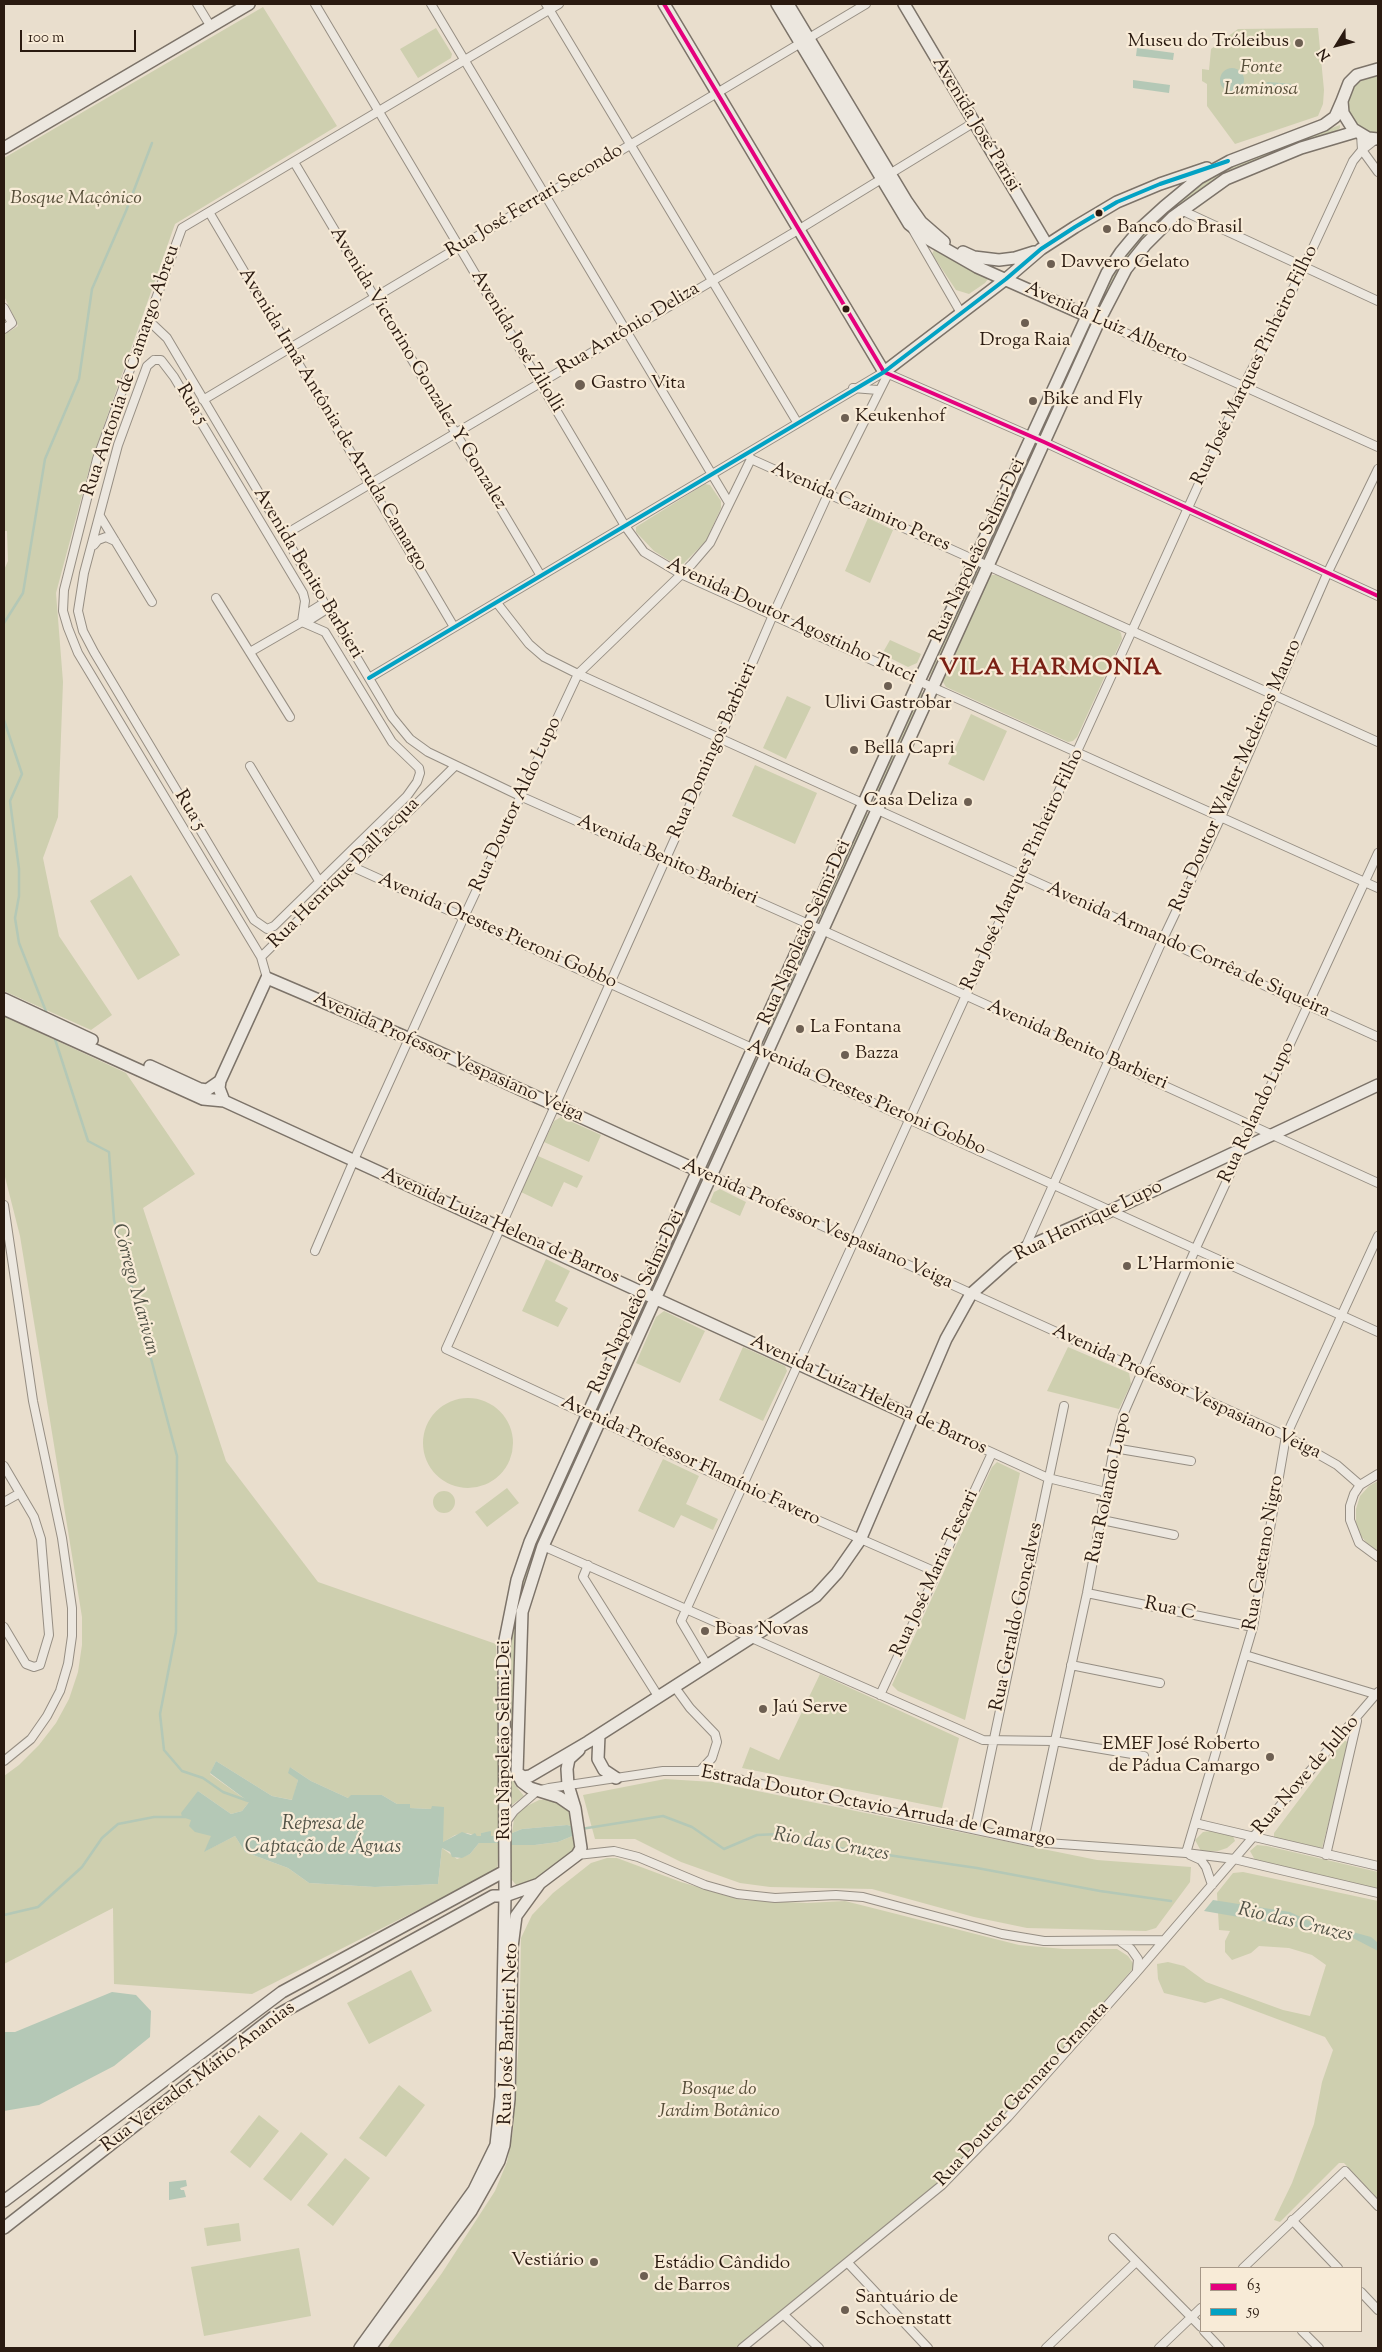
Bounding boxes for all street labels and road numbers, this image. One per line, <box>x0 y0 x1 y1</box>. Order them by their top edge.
street label: Avenida José Parisi <box>926 53 1024 197</box>
street label: Rua José Ferrari Secondo <box>442 140 628 264</box>
street label: Avenida Victorino Gonzalez Y Gonzalez <box>323 224 511 514</box>
street label: Rua Antonia de Camargo Abreu <box>78 242 186 500</box>
street label: Rua José Marques Pinheiro Filho <box>1188 242 1324 490</box>
street label: Avenida Irmã Antônia de Arruda Camargo <box>232 264 432 576</box>
street label: Avenida José Ziliolli <box>465 267 567 417</box>
street label: Avenida Luiz Alberto <box>1021 278 1191 370</box>
street label: Rua Antônio Deliza <box>554 279 704 381</box>
street label: Rua 5 <box>170 381 212 429</box>
street label: Rua Napoleão Selmi-Dei <box>926 455 1032 647</box>
street label: Avenida Cazimiro Peres <box>767 458 953 558</box>
street label: Avenida Benito Barbieri <box>247 484 367 664</box>
street label: Avenida Doutor Agostinho Tucci <box>662 554 920 690</box>
street label: Rua Doutor Walter Medeiros Mauro <box>1166 636 1308 916</box>
street label: Rua Domingos Barbieri <box>665 660 763 842</box>
street label: Rua Doutor Aldo Lupo <box>466 714 568 896</box>
street label: Rua José Marques Pinheiro Filho <box>958 746 1090 994</box>
street label: Rua 5 <box>168 787 210 835</box>
street label: Rua Henrique Dall'acqua <box>265 794 425 954</box>
street label: Avenida Benito Barbieri <box>573 811 761 911</box>
street label: Rua Napoleão Selmi-Dei <box>755 837 857 1029</box>
street label: Avenida Orestes Pieroni Gobbo <box>374 869 620 995</box>
street label: Avenida Armando Corrêa de Siqueira <box>1043 878 1333 1024</box>
street label: Avenida Professor Vespasiano Veiga <box>309 988 587 1128</box>
street label: Avenida Benito Barbieri <box>983 996 1171 1096</box>
street label: Avenida Orestes Pieroni Gobbo <box>743 1036 989 1162</box>
street label: Rua Rolando Lupo <box>1215 1039 1301 1187</box>
street label: Avenida Professor Vespasiano Veiga <box>678 1155 956 1295</box>
street label: Avenida Luiza Helena de Barros <box>377 1164 623 1290</box>
street label: Rua Henrique Lupo <box>1011 1176 1167 1268</box>
street label: Rua Napoleão Selmi-Dei <box>585 1206 691 1398</box>
street label: Avenida Professor Vespasiano Veiga <box>1048 1321 1324 1465</box>
street label: Avenida Luiza Helena de Barros <box>746 1331 990 1461</box>
street label: Avenida Professor Flamínio Favero <box>557 1392 823 1532</box>
street label: Rua Rolando Lupo <box>1083 1410 1137 1566</box>
street label: Rua Caetano Nigro <box>1240 1474 1290 1632</box>
street label: Rua José Maria Tescari <box>887 1487 985 1661</box>
street label: Rua Geraldo Gonçalves <box>987 1521 1049 1713</box>
street label: Rua C <box>1142 1593 1198 1627</box>
street label: Rua Napoleão Selmi-Dei <box>495 1640 517 1840</box>
street label: Rua Nove de Julho <box>1249 1712 1365 1840</box>
street label: Estrada Doutor Octavio Arruda de Camargo <box>699 1762 1057 1854</box>
street label: Rua José Barbieri Neto <box>495 1943 525 2125</box>
street label: Rua Vereador Mário Ananias <box>98 1998 300 2158</box>
street label: Rua Doutor Gennaro Granata <box>931 1998 1115 2192</box>

